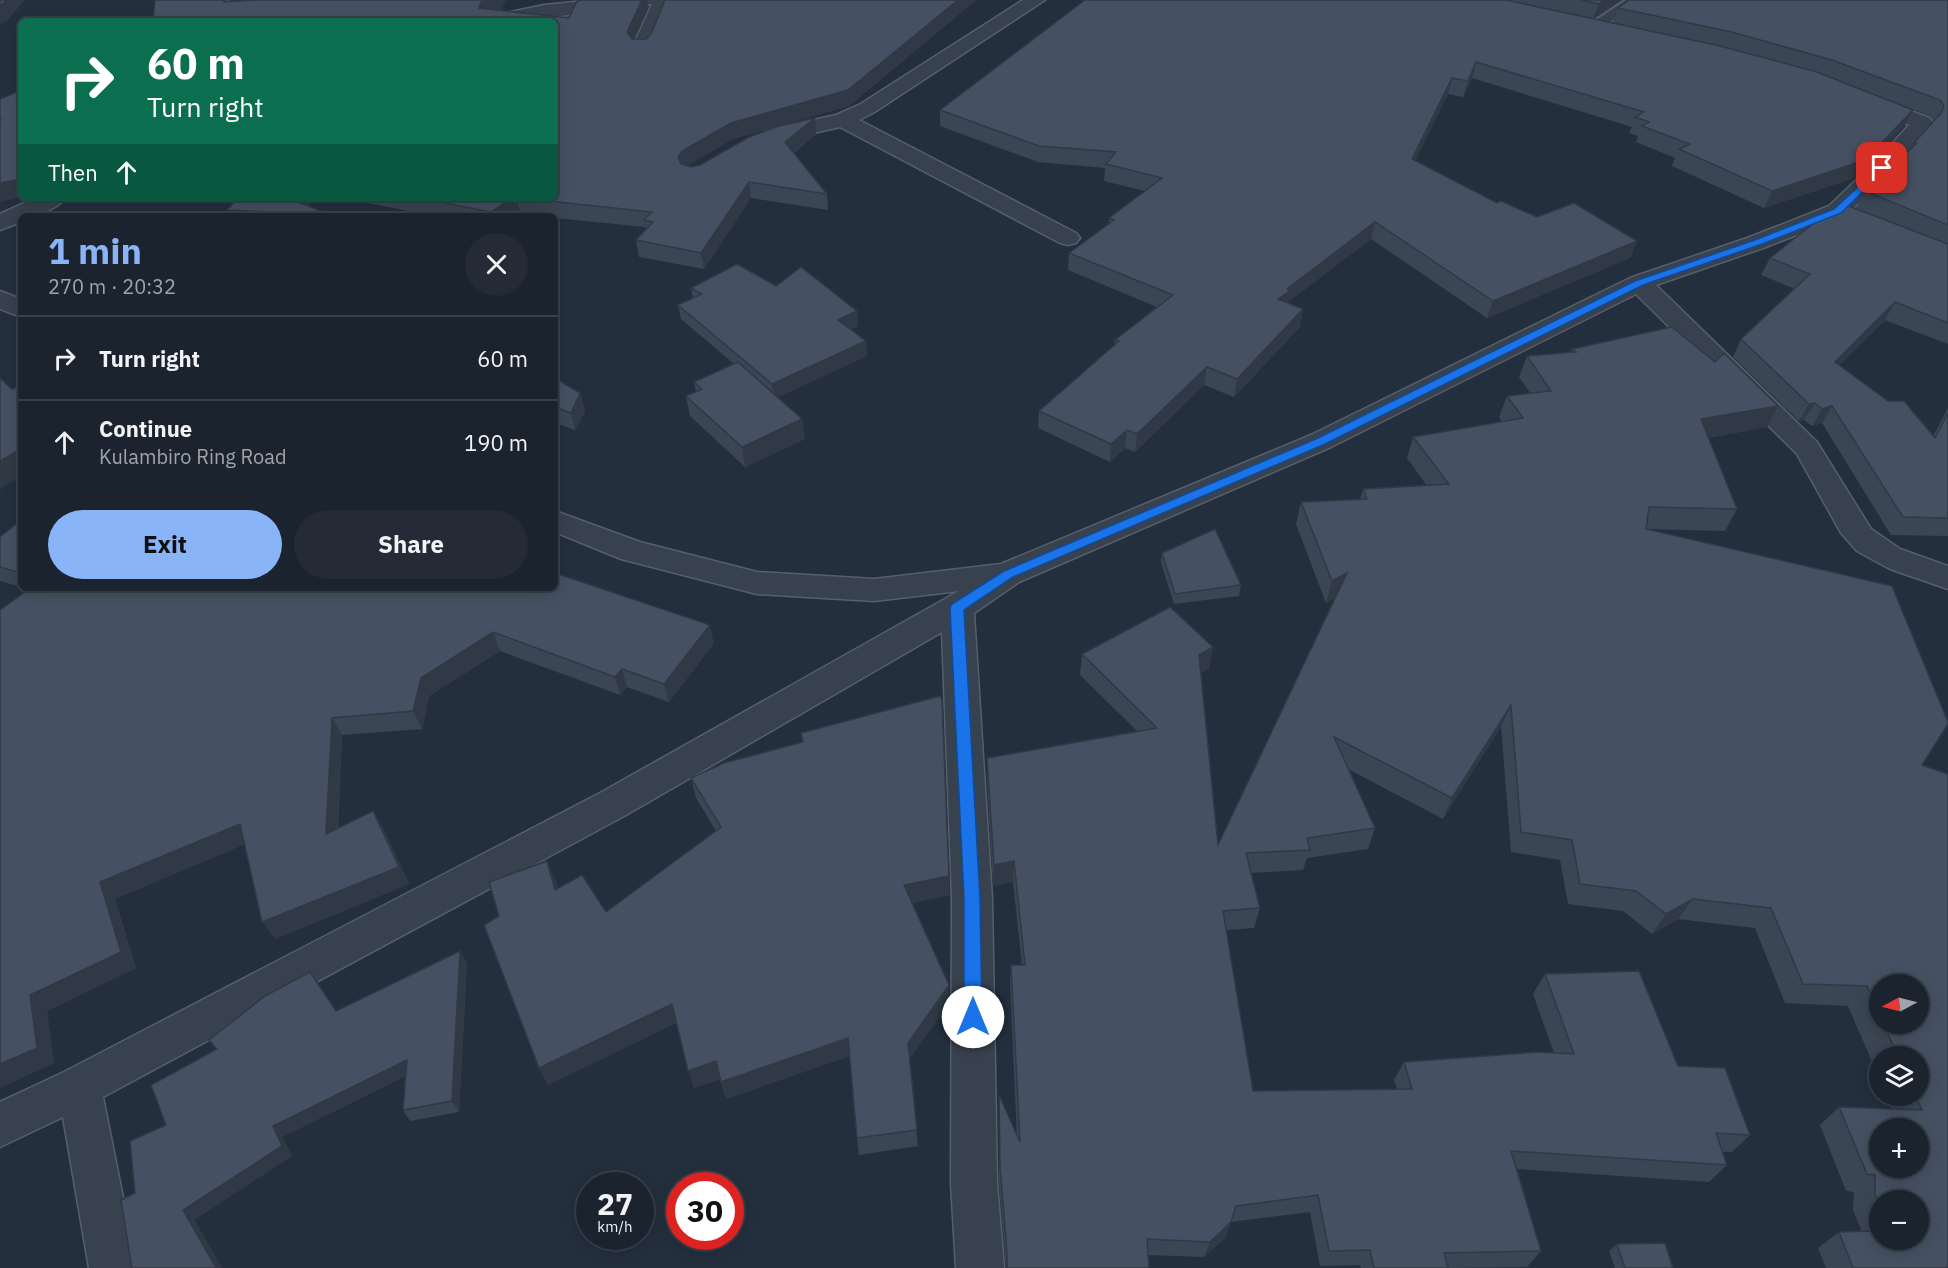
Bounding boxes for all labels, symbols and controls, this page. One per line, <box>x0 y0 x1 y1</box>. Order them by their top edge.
text: 60 m <box>147 36 245 91</box>
icon: right <box>48 42 126 120</box>
text: Turn right <box>147 89 264 124</box>
pin <box>1856 142 1907 193</box>
icon: arrive <box>1865 151 1898 184</box>
icon: ahead <box>110 156 143 189</box>
text: Then <box>48 158 98 187</box>
text: 1 min <box>48 227 142 274</box>
button: close <box>465 233 528 296</box>
text: 270 m · 20:32 <box>48 273 176 300</box>
icon: right <box>48 342 81 375</box>
text: Turn right <box>99 344 200 373</box>
text: 60 m <box>477 344 528 373</box>
text: Continue <box>99 414 192 443</box>
icon: ahead <box>48 426 81 459</box>
text: 190 m <box>464 428 528 457</box>
text: Kulambiro Ring Road <box>99 443 287 470</box>
button: Exit <box>48 510 282 579</box>
button: Share <box>294 510 528 579</box>
north arrow <box>1869 974 1929 1034</box>
map controls <box>1869 974 1929 1250</box>
position arrow <box>941 985 1005 1049</box>
button: layers <box>1869 1046 1929 1106</box>
button: + <box>1869 1118 1929 1178</box>
speed limit sign: 30 <box>666 1172 744 1250</box>
text: 27 <box>597 1184 633 1223</box>
button: − <box>1869 1190 1929 1250</box>
text: km/h <box>597 1217 633 1236</box>

